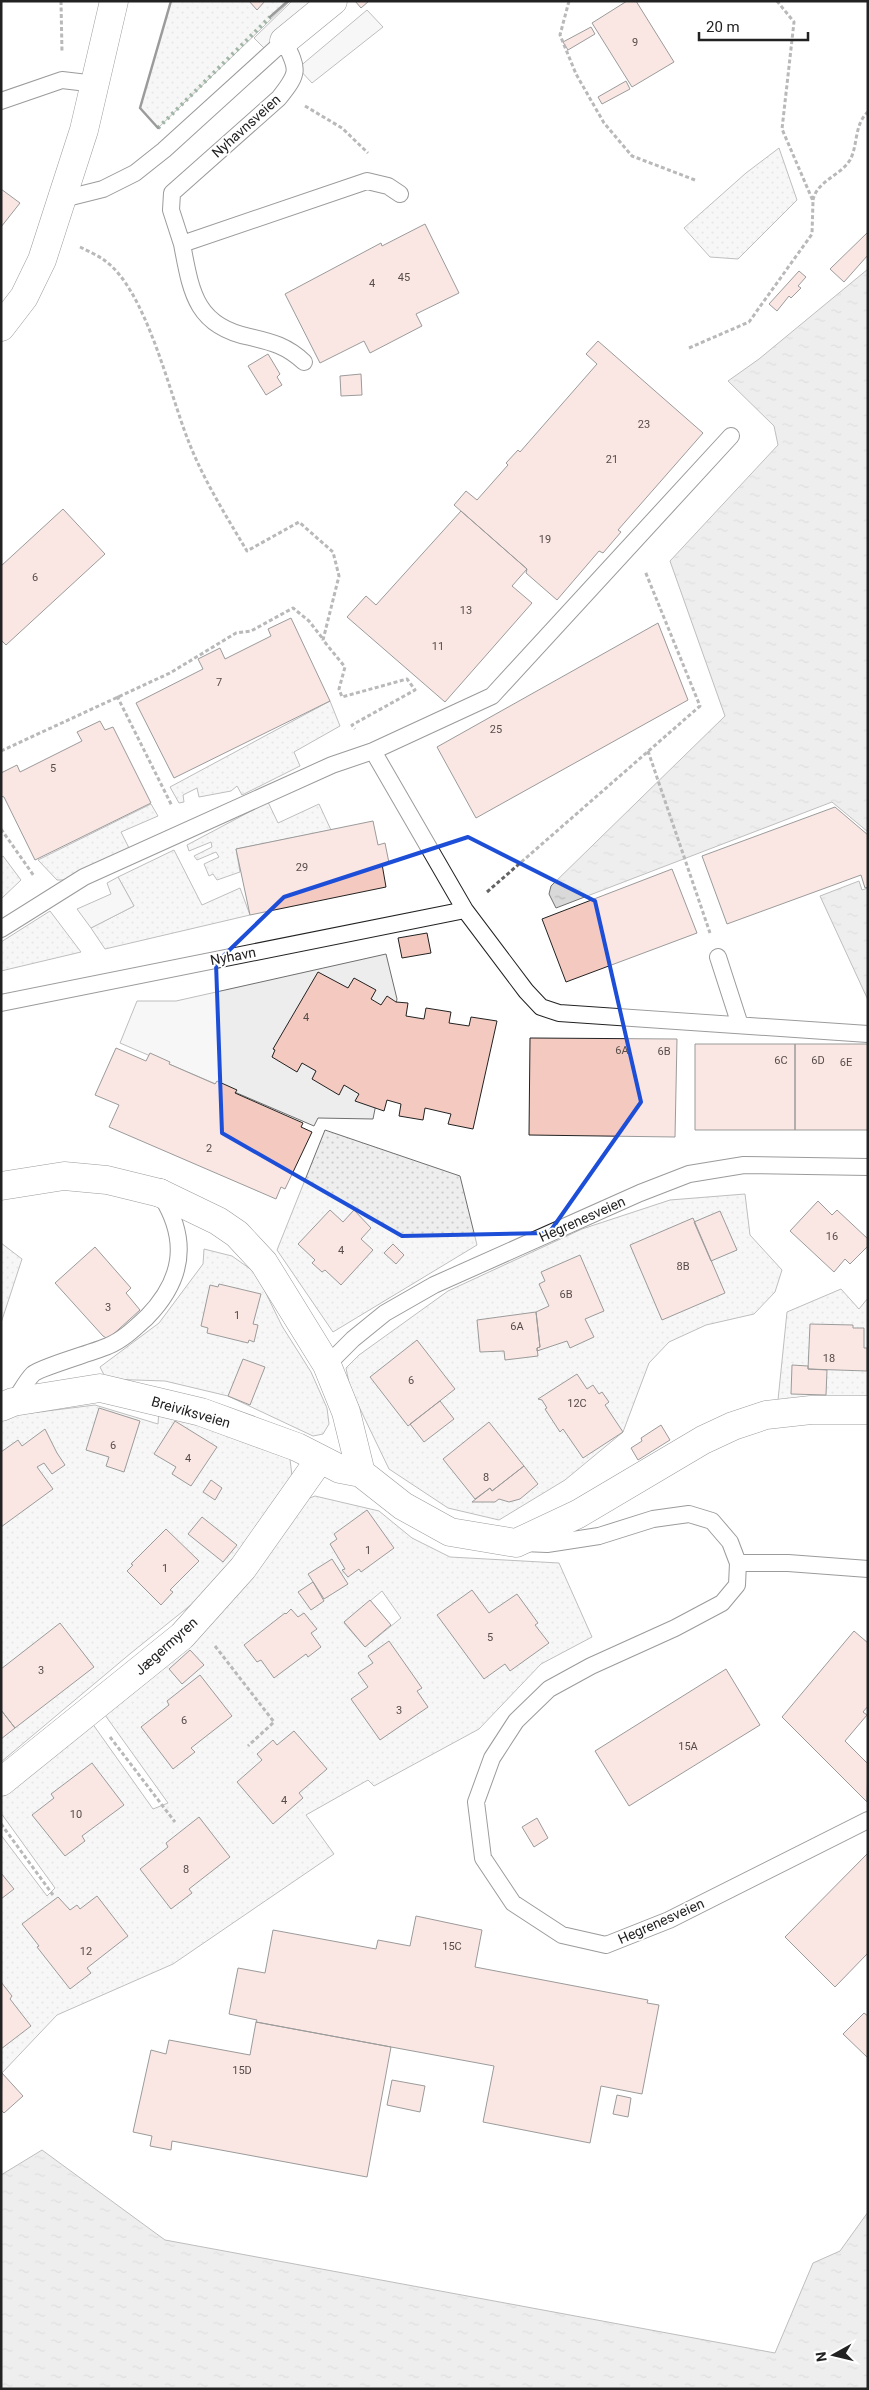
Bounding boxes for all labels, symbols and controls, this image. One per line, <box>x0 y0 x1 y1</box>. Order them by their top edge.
scale bar <box>699 10 808 42</box>
text: 20 m <box>706 18 740 36</box>
house number: 9 <box>632 36 638 49</box>
street label: Nyhavnsveien <box>209 91 283 161</box>
house number: 45 <box>398 271 410 284</box>
house number: 4 <box>369 277 375 290</box>
house number: 23 <box>638 418 650 431</box>
house number: 21 <box>606 453 618 466</box>
house number: 19 <box>539 533 551 546</box>
house number: 6 <box>32 571 38 584</box>
house number: 13 <box>460 604 472 617</box>
house number: 11 <box>432 640 444 653</box>
house number: 7 <box>216 676 222 689</box>
house number: 25 <box>490 723 502 736</box>
house number: 5 <box>50 762 56 775</box>
house number: 29 <box>296 861 308 874</box>
street label: Nyhavn <box>209 944 257 968</box>
house number: 4 <box>303 1011 309 1024</box>
house number: 6A <box>615 1044 630 1057</box>
house number: 6B <box>657 1045 671 1058</box>
house number: 6C <box>774 1054 788 1067</box>
house number: 6D <box>811 1054 825 1067</box>
house number: 6E <box>840 1056 852 1069</box>
house number: 2 <box>206 1142 212 1155</box>
street label: Hegrenesveien <box>537 1193 627 1245</box>
house number: 16 <box>826 1230 838 1243</box>
house number: 4 <box>338 1244 344 1257</box>
house number: 8B <box>676 1260 690 1273</box>
house number: 6B <box>559 1288 573 1301</box>
house number: 3 <box>105 1301 111 1314</box>
house number: 1 <box>234 1309 240 1322</box>
house number: 6A <box>510 1320 525 1333</box>
house number: 18 <box>823 1352 835 1365</box>
house number: 6 <box>408 1374 414 1387</box>
street label: Breiviksveien <box>150 1393 232 1431</box>
house number: 12C <box>567 1397 587 1410</box>
house number: 6 <box>110 1439 116 1452</box>
house number: 4 <box>185 1452 191 1465</box>
house number: 8 <box>483 1471 489 1484</box>
house number: 1 <box>365 1544 371 1557</box>
house number: 1 <box>162 1562 168 1575</box>
street label: Jægermyren <box>132 1614 200 1678</box>
house number: 5 <box>487 1631 493 1644</box>
house number: 3 <box>38 1664 44 1677</box>
house number: 3 <box>396 1704 402 1717</box>
house number: 6 <box>181 1714 187 1727</box>
house number: 15A <box>678 1740 699 1753</box>
house number: 4 <box>281 1794 287 1807</box>
house number: 10 <box>70 1808 82 1821</box>
house number: 8 <box>183 1863 189 1876</box>
street label: Hegrenesveien <box>616 1895 706 1947</box>
house number: 15C <box>442 1940 462 1953</box>
house number: 12 <box>80 1945 92 1958</box>
house number: 15D <box>232 2064 252 2077</box>
north arrow <box>809 2330 859 2380</box>
text: N <box>813 2351 830 2363</box>

